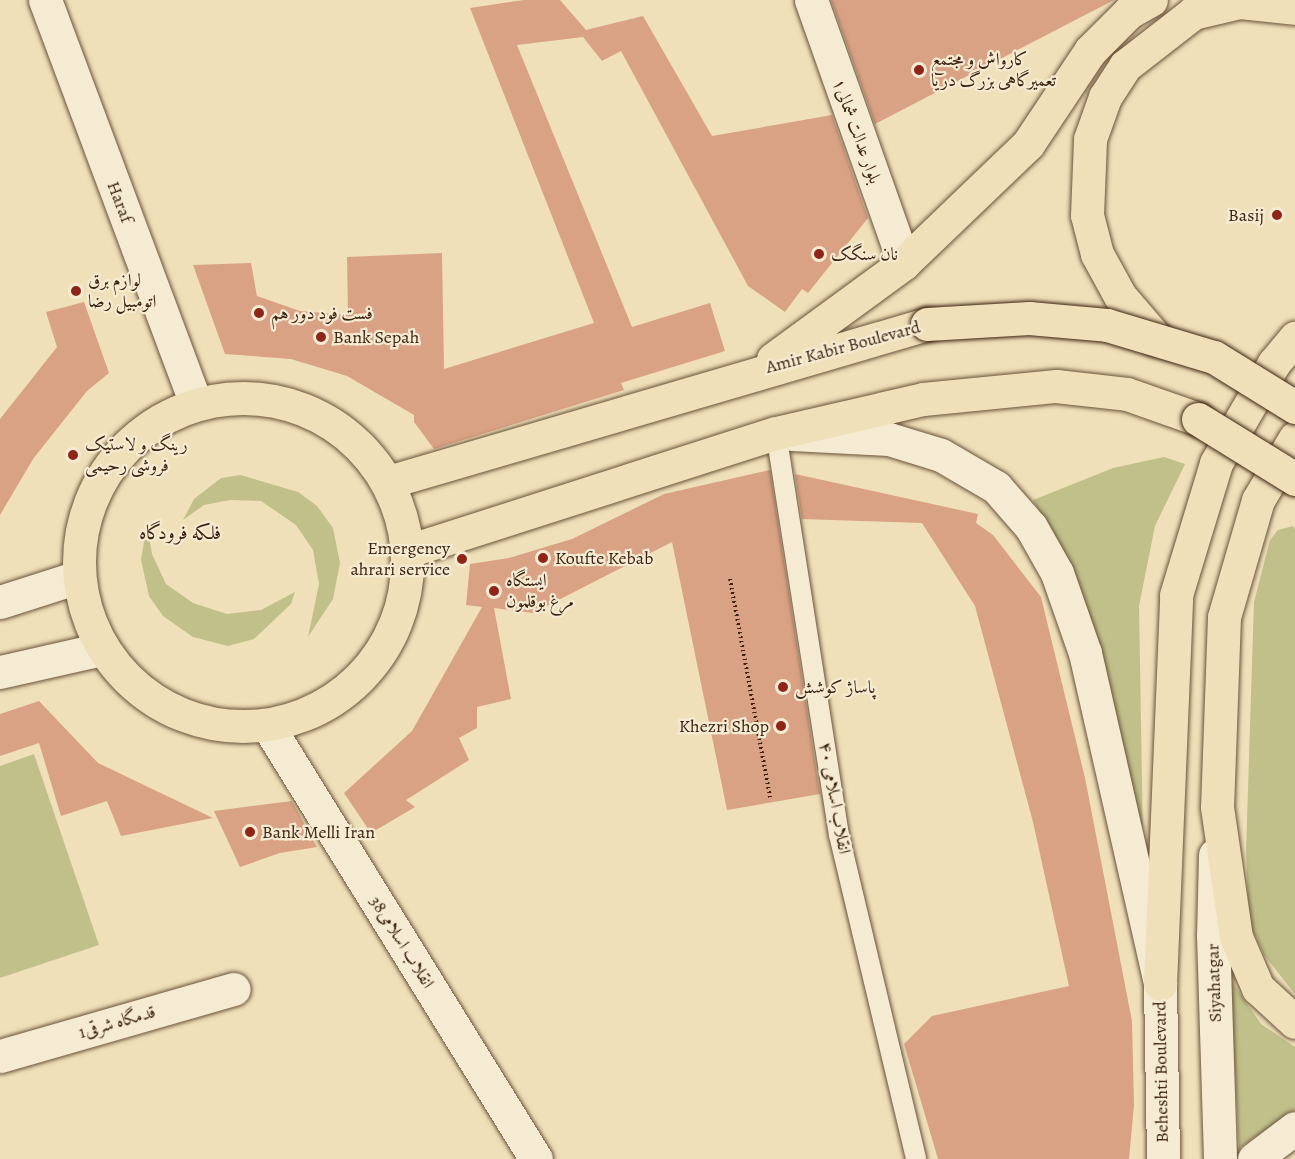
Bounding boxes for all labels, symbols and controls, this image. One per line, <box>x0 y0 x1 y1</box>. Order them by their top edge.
place label: کارواش و مجتمع تعمیرگاهی بزرگ دریا <box>931 49 1056 92</box>
marker: کارواش و مجتمع تعمیرگاهی بزرگ دریا <box>912 63 926 77</box>
street label: بلوار عدالت شمالی۱ <box>828 75 886 187</box>
street label: Haraf <box>102 178 138 226</box>
place label: Basij <box>1228 204 1264 226</box>
marker: Basij <box>1268 206 1286 224</box>
place label: نان سنگک <box>831 243 898 265</box>
marker: نان سنگک <box>812 247 826 261</box>
place label: لوازم برق اتومبیل رضا <box>88 270 156 312</box>
marker: لوازم برق اتومبیل رضا <box>69 284 83 298</box>
place label: فست فود دور هم <box>271 302 373 324</box>
marker: فست فود دور هم <box>252 306 266 320</box>
street label: Amir Kabir Boulevard <box>763 316 923 378</box>
place label: Bank Sepah <box>333 326 419 348</box>
marker: Bank Sepah <box>314 330 328 344</box>
place label: رینگ و لاستیک فروشی رحیمی <box>85 434 188 476</box>
marker: رینگ و لاستیک فروشی رحیمی <box>66 448 80 462</box>
district label: فلکه فرودگاه <box>139 520 221 544</box>
place label: Emergency ahrari service <box>350 538 450 580</box>
place label: Koufte Kebab <box>555 547 653 569</box>
marker: Koufte Kebab <box>536 551 550 565</box>
marker: Emergency ahrari service <box>455 552 469 566</box>
place label: ایستگاه مرغ بوقلمون <box>506 570 574 612</box>
marker: ایستگاه مرغ بوقلمون <box>487 584 501 598</box>
place label: پاساژ کوشش <box>795 676 875 698</box>
marker: پاساژ کوشش <box>776 680 790 694</box>
place label: Khezri Shop <box>679 715 769 737</box>
marker: Khezri Shop <box>774 719 788 733</box>
street label: انقلاب اسلامی ۴۰ <box>815 740 855 856</box>
place label: Bank Melli Iran <box>262 821 375 843</box>
marker: Bank Melli Iran <box>243 825 257 839</box>
street label: 38انقلاب اسلامی <box>365 892 439 992</box>
street label: Siyahatgar <box>1202 943 1226 1023</box>
street label: 1قدمگاه شرقی <box>76 1001 158 1043</box>
street label: Beheshti Boulevard <box>1149 1001 1173 1143</box>

